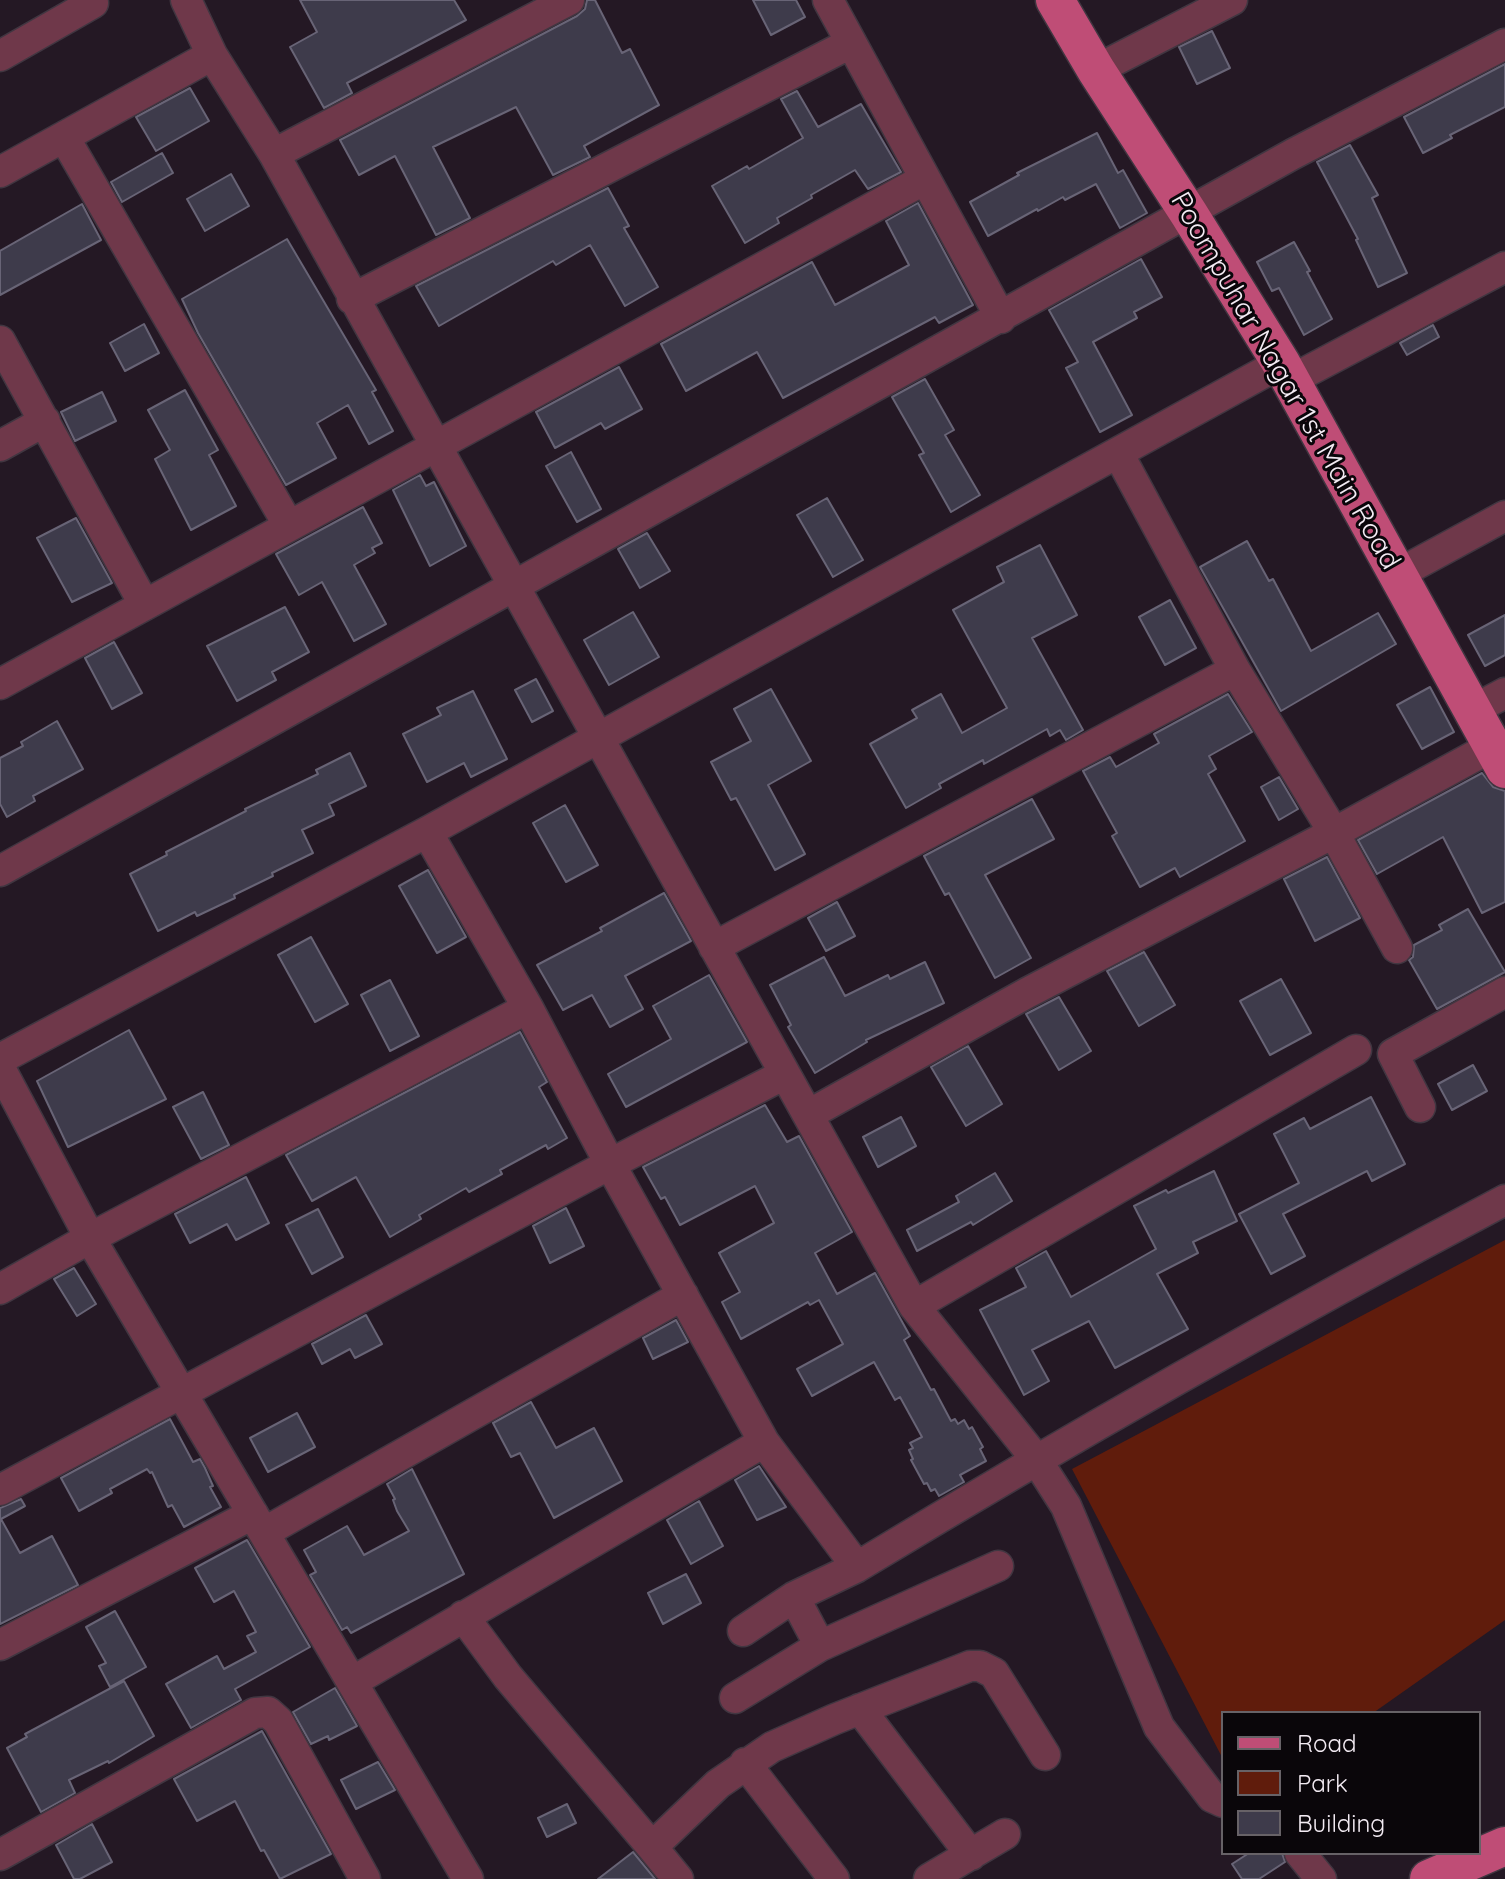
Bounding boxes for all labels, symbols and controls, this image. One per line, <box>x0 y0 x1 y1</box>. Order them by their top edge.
street label: Poompuhar Nagar 1st Main Road <box>1163 186 1407 576</box>
legend <box>1221 1711 1481 1855</box>
text: Road <box>1297 1728 1357 1758</box>
text: Park <box>1297 1768 1348 1798</box>
text: Building <box>1297 1808 1385 1838</box>

